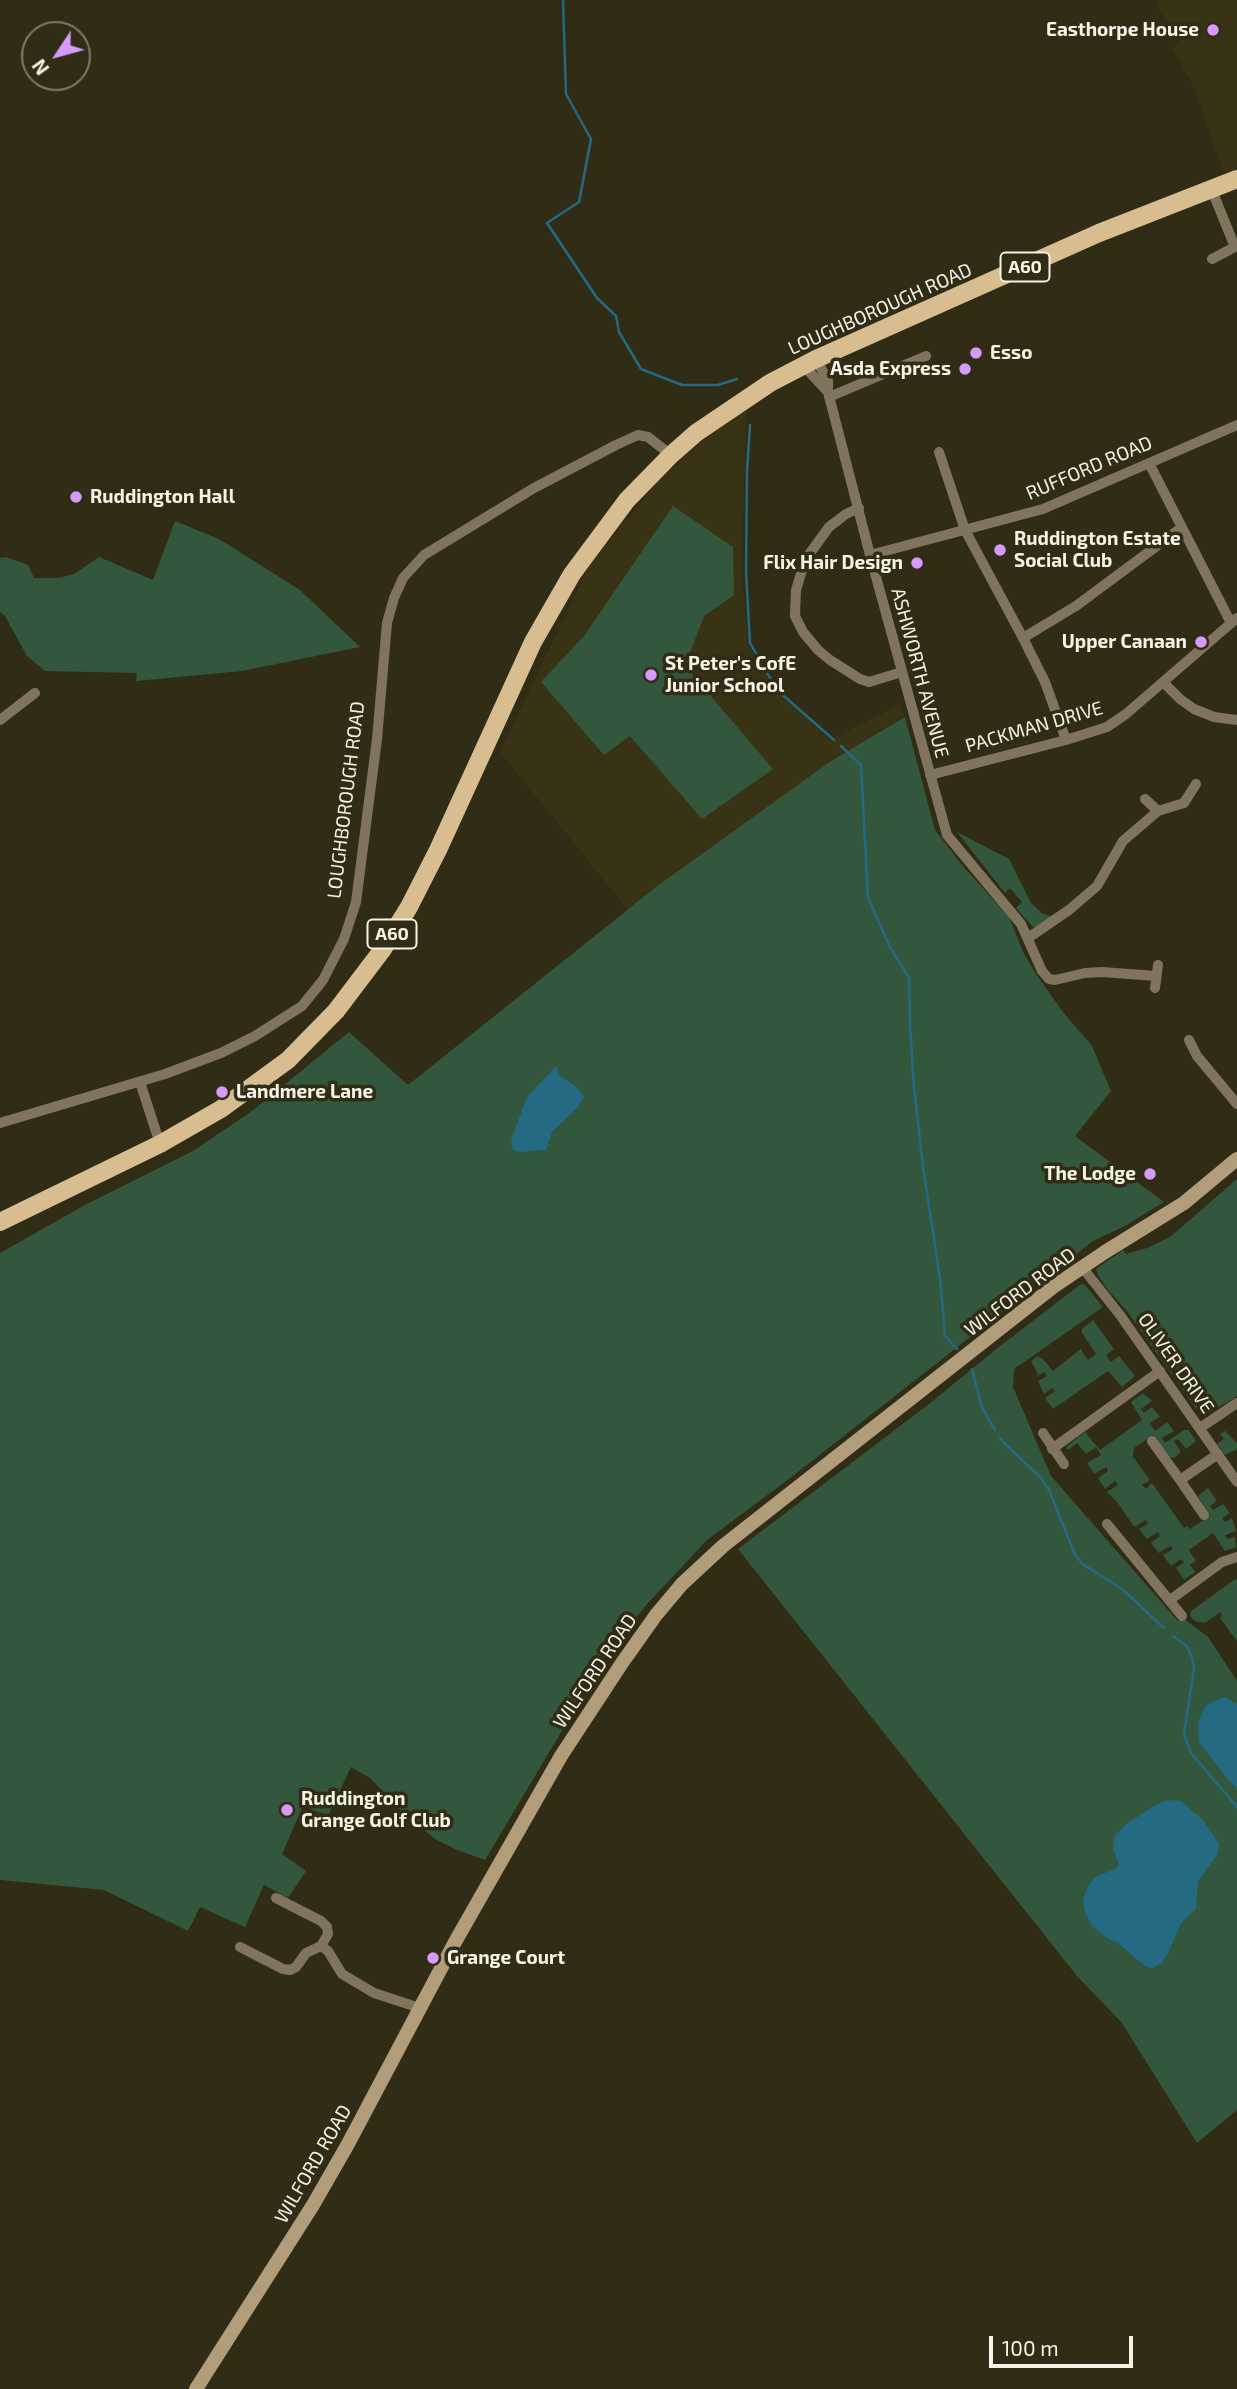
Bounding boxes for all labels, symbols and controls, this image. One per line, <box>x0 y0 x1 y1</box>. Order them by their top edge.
place label: Easthorpe House <box>1046 19 1199 41</box>
north arrow <box>21 21 91 91</box>
marker: Easthorpe House <box>1205 22 1221 38</box>
text: N <box>27 55 54 80</box>
road number: A60 <box>1000 253 1050 282</box>
street label: LOUGHBOROUGH ROAD <box>785 258 975 360</box>
place label: Esso <box>990 342 1032 364</box>
marker: Esso <box>968 345 984 361</box>
place label: Asda Express <box>830 358 951 380</box>
marker: Asda Express <box>957 361 973 377</box>
street label: RUFFORD ROAD <box>1022 431 1156 505</box>
place label: Ruddington Hall <box>90 486 235 508</box>
marker: Ruddington Hall <box>68 489 84 505</box>
place label: Ruddington Estate Social Club <box>1014 528 1181 572</box>
marker: Ruddington Estate Social Club <box>992 542 1008 558</box>
place label: Flix Hair Design <box>763 552 903 574</box>
marker: Flix Hair Design <box>909 555 925 571</box>
street label: ASHWORTH AVENUE <box>886 585 954 761</box>
place label: Upper Canaan <box>1062 631 1187 653</box>
marker: Upper Canaan <box>1193 634 1209 650</box>
place label: St Peter's CofE Junior School <box>665 653 796 697</box>
marker: St Peter's CofE Junior School <box>643 667 659 683</box>
street label: PACKMAN DRIVE <box>963 696 1105 758</box>
street label: LOUGHBOROUGH ROAD <box>323 700 369 900</box>
road number: A60 <box>368 919 416 948</box>
place label: Landmere Lane <box>236 1081 373 1103</box>
marker: Landmere Lane <box>214 1084 230 1100</box>
place label: The Lodge <box>1044 1163 1136 1185</box>
marker: The Lodge <box>1142 1166 1158 1182</box>
street label: WILFORD ROAD <box>960 1243 1080 1341</box>
street label: OLIVER DRIVE <box>1133 1308 1219 1418</box>
street label: WILFORD ROAD <box>548 1610 642 1732</box>
place label: Ruddington Grange Golf Club <box>301 1788 451 1832</box>
marker: Ruddington Grange Golf Club <box>279 1802 295 1818</box>
place label: Grange Court <box>447 1947 565 1969</box>
marker: Grange Court <box>425 1950 441 1966</box>
street label: WILFORD ROAD <box>270 2101 356 2227</box>
scale bar <box>992 2322 1136 2366</box>
text: 100 m <box>1002 2335 1059 2360</box>

